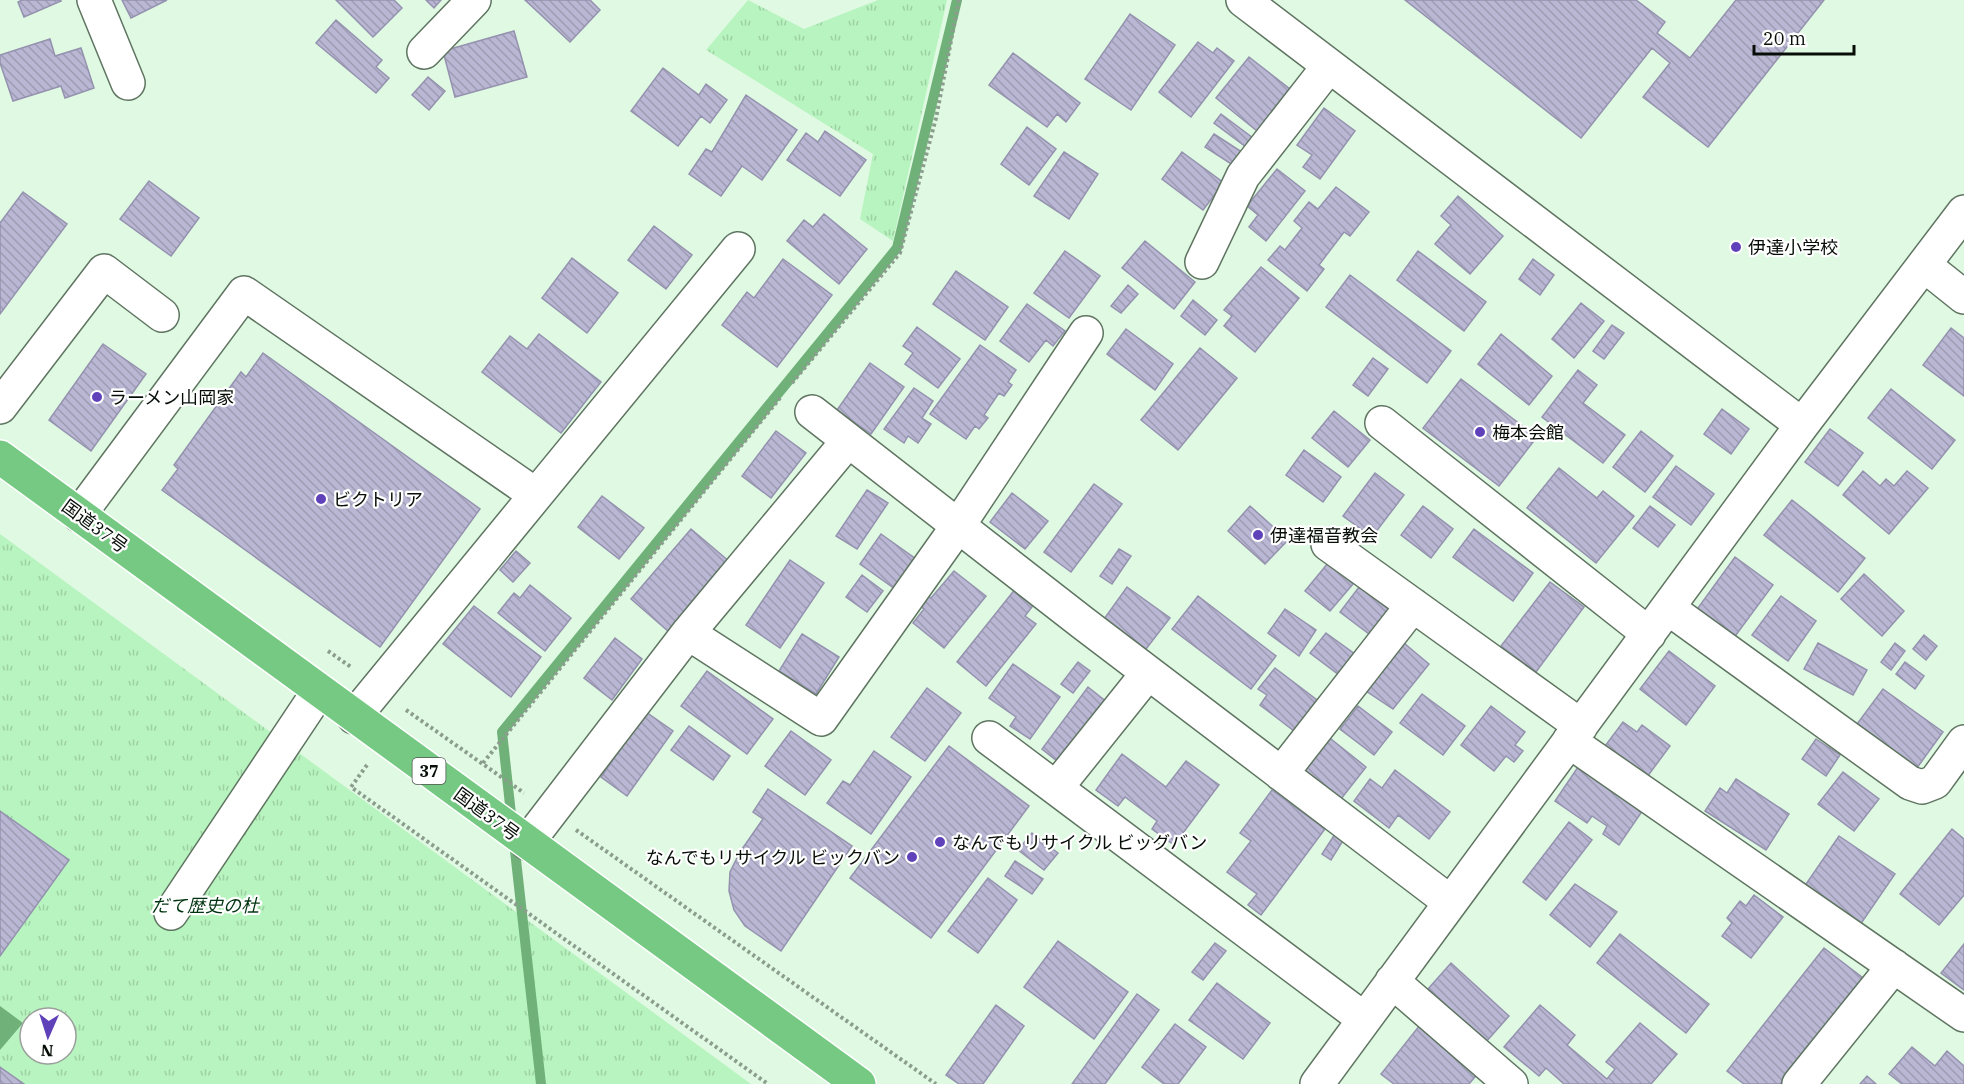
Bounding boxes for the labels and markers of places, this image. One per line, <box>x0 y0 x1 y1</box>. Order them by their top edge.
place label: 伊達小学校 <box>1748 236 1838 259</box>
marker: 伊達小学校 <box>1729 240 1743 254</box>
place label: ラーメン山岡家 <box>109 386 234 409</box>
marker: ラーメン山岡家 <box>90 390 104 404</box>
place label: 梅本会館 <box>1492 421 1564 444</box>
marker: 梅本会館 <box>1473 425 1487 439</box>
place label: ビクトリア <box>333 488 423 511</box>
marker: ビクトリア <box>314 492 328 506</box>
place label: 伊達福音教会 <box>1270 524 1378 547</box>
marker: 伊達福音教会 <box>1251 528 1265 542</box>
place label: なんでもリサイクル ビッグバン <box>952 831 1207 854</box>
marker: なんでもリサイクル ビッグバン <box>933 835 947 849</box>
place label: なんでもリサイクル ビックバン <box>646 846 900 869</box>
marker: なんでもリサイクル ビックバン <box>905 850 919 864</box>

